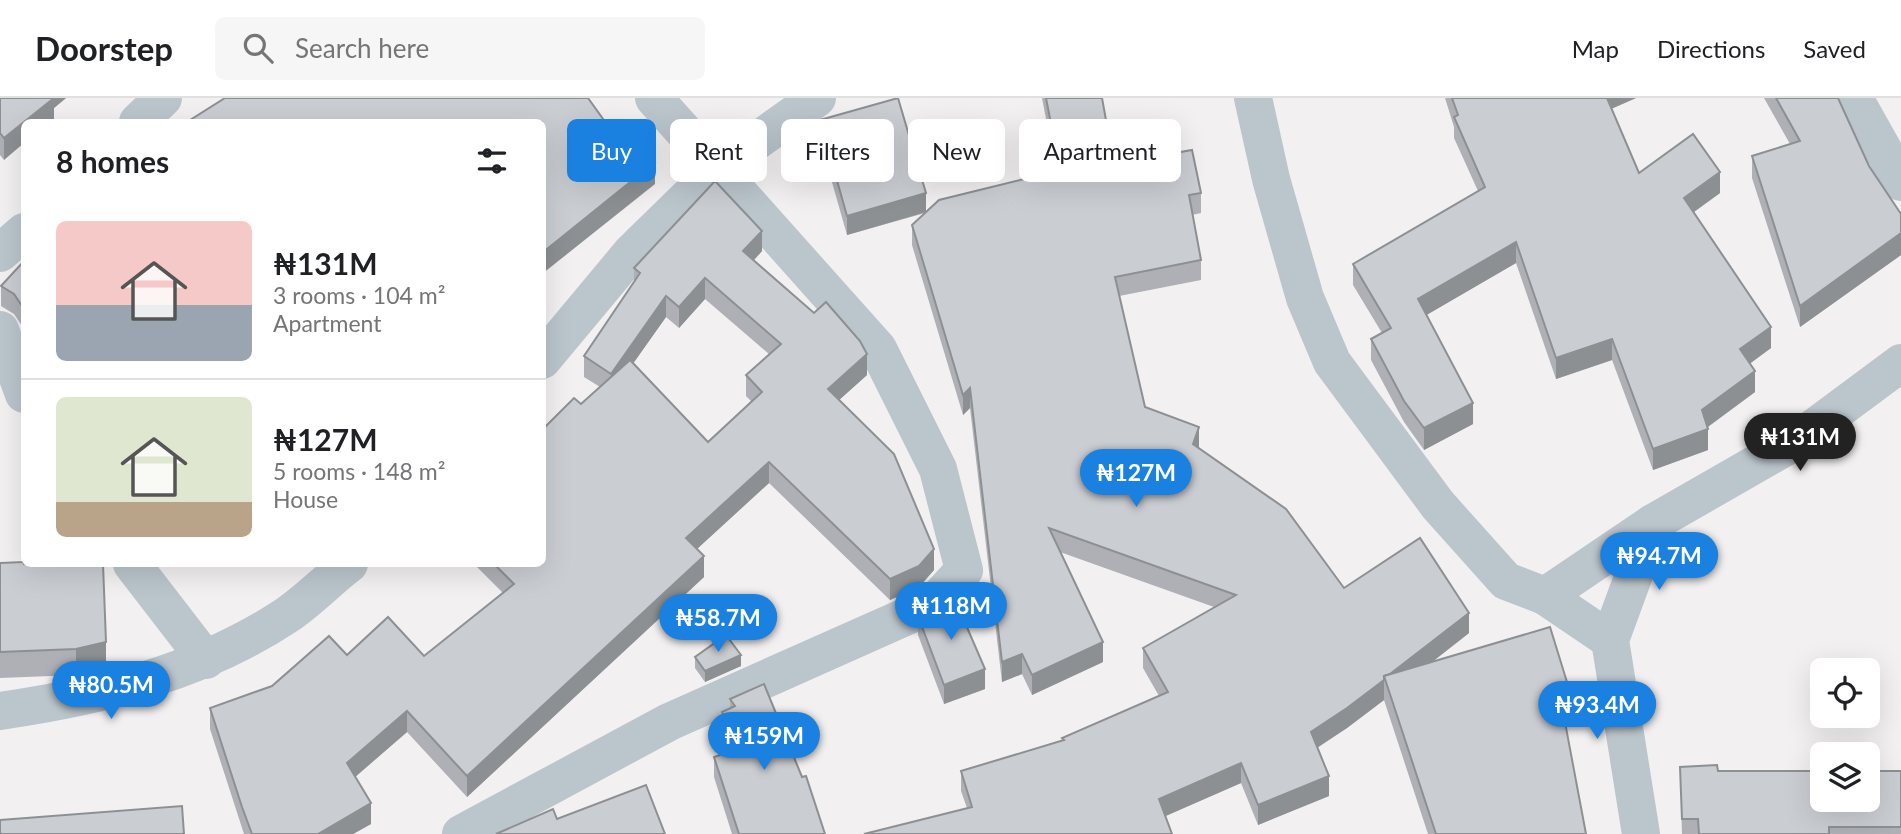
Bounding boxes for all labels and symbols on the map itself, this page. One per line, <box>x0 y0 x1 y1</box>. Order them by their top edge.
pin: ₦131M <box>1751 414 1849 473</box>
pin: ₦127M <box>1087 450 1185 509</box>
pin: ₦94.7M <box>1602 532 1716 592</box>
pin: ₦118M <box>902 582 1000 642</box>
pin: ₦58.7M <box>661 594 775 654</box>
pin: ₦80.5M <box>54 662 168 721</box>
pin: ₦93.4M <box>1540 682 1654 741</box>
pin: ₦159M <box>715 712 813 772</box>

